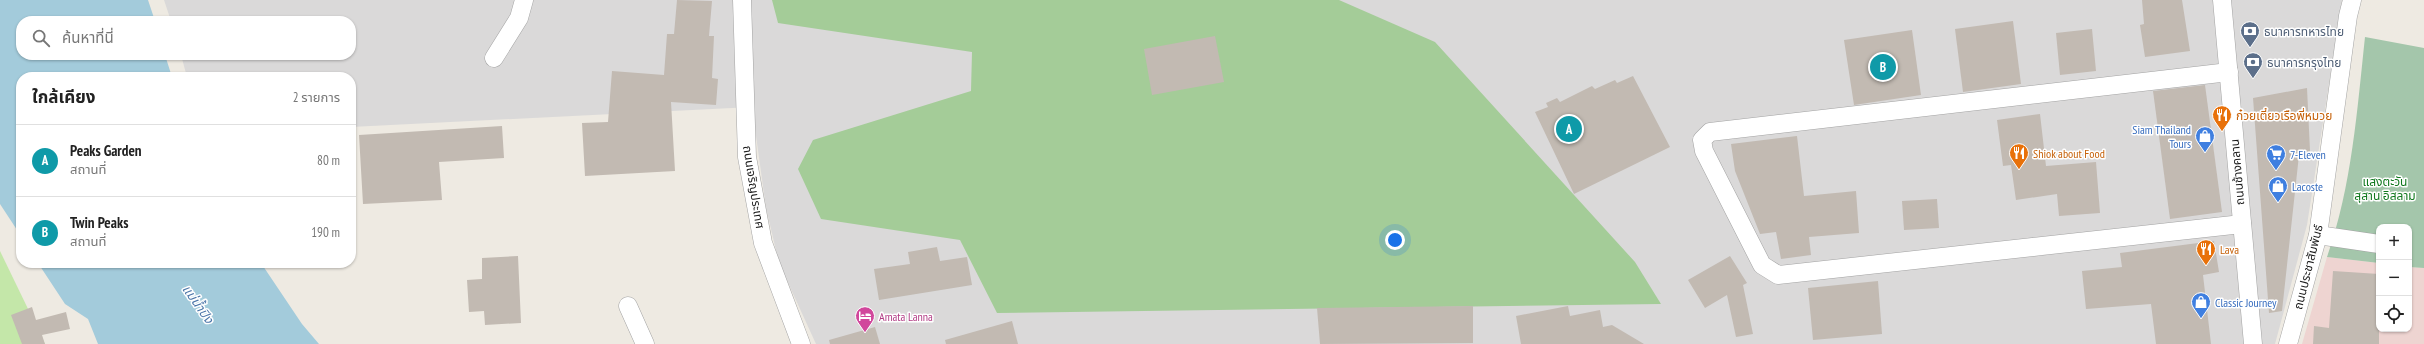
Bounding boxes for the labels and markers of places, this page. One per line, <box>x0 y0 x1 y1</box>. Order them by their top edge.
bank icon: ธนาคารทหารไทย <box>2239 20 2261 48</box>
place label: ธนาคารทหารไทย <box>2264 24 2344 39</box>
bank icon: ธนาคารกรุงไทย <box>2242 51 2264 79</box>
pin: B <box>1870 52 1896 82</box>
place label: ธนาคารกรุงไทย <box>2267 55 2341 70</box>
restaurant icon: ก๋วยเตี๋ยวเรือพี่หมวย <box>2211 104 2233 132</box>
place label: ก๋วยเตี๋ยวเรือพี่หมวย <box>2236 107 2332 123</box>
pin: A <box>1556 114 1582 144</box>
place label: Siam Thailand Tours <box>2132 122 2191 151</box>
shop icon: Siam Thailand Tours <box>2194 125 2216 153</box>
restaurant icon: Shiok about Food <box>2008 142 2030 170</box>
supermarket icon: 7-Eleven <box>2265 143 2287 171</box>
place label: Shiok about Food <box>2033 146 2105 161</box>
place label: 7-Eleven <box>2290 147 2326 162</box>
shop icon: Lacoste <box>2267 175 2289 203</box>
place label: Lacoste <box>2292 179 2323 194</box>
restaurant icon: Lava <box>2195 238 2217 266</box>
place label: Lava <box>2220 242 2239 257</box>
shop icon: Classic Journey <box>2190 291 2212 319</box>
place label: Classic Journey <box>2215 295 2277 310</box>
hotel icon: Amata Lanna <box>854 305 876 333</box>
place label: Amata Lanna <box>879 309 933 324</box>

